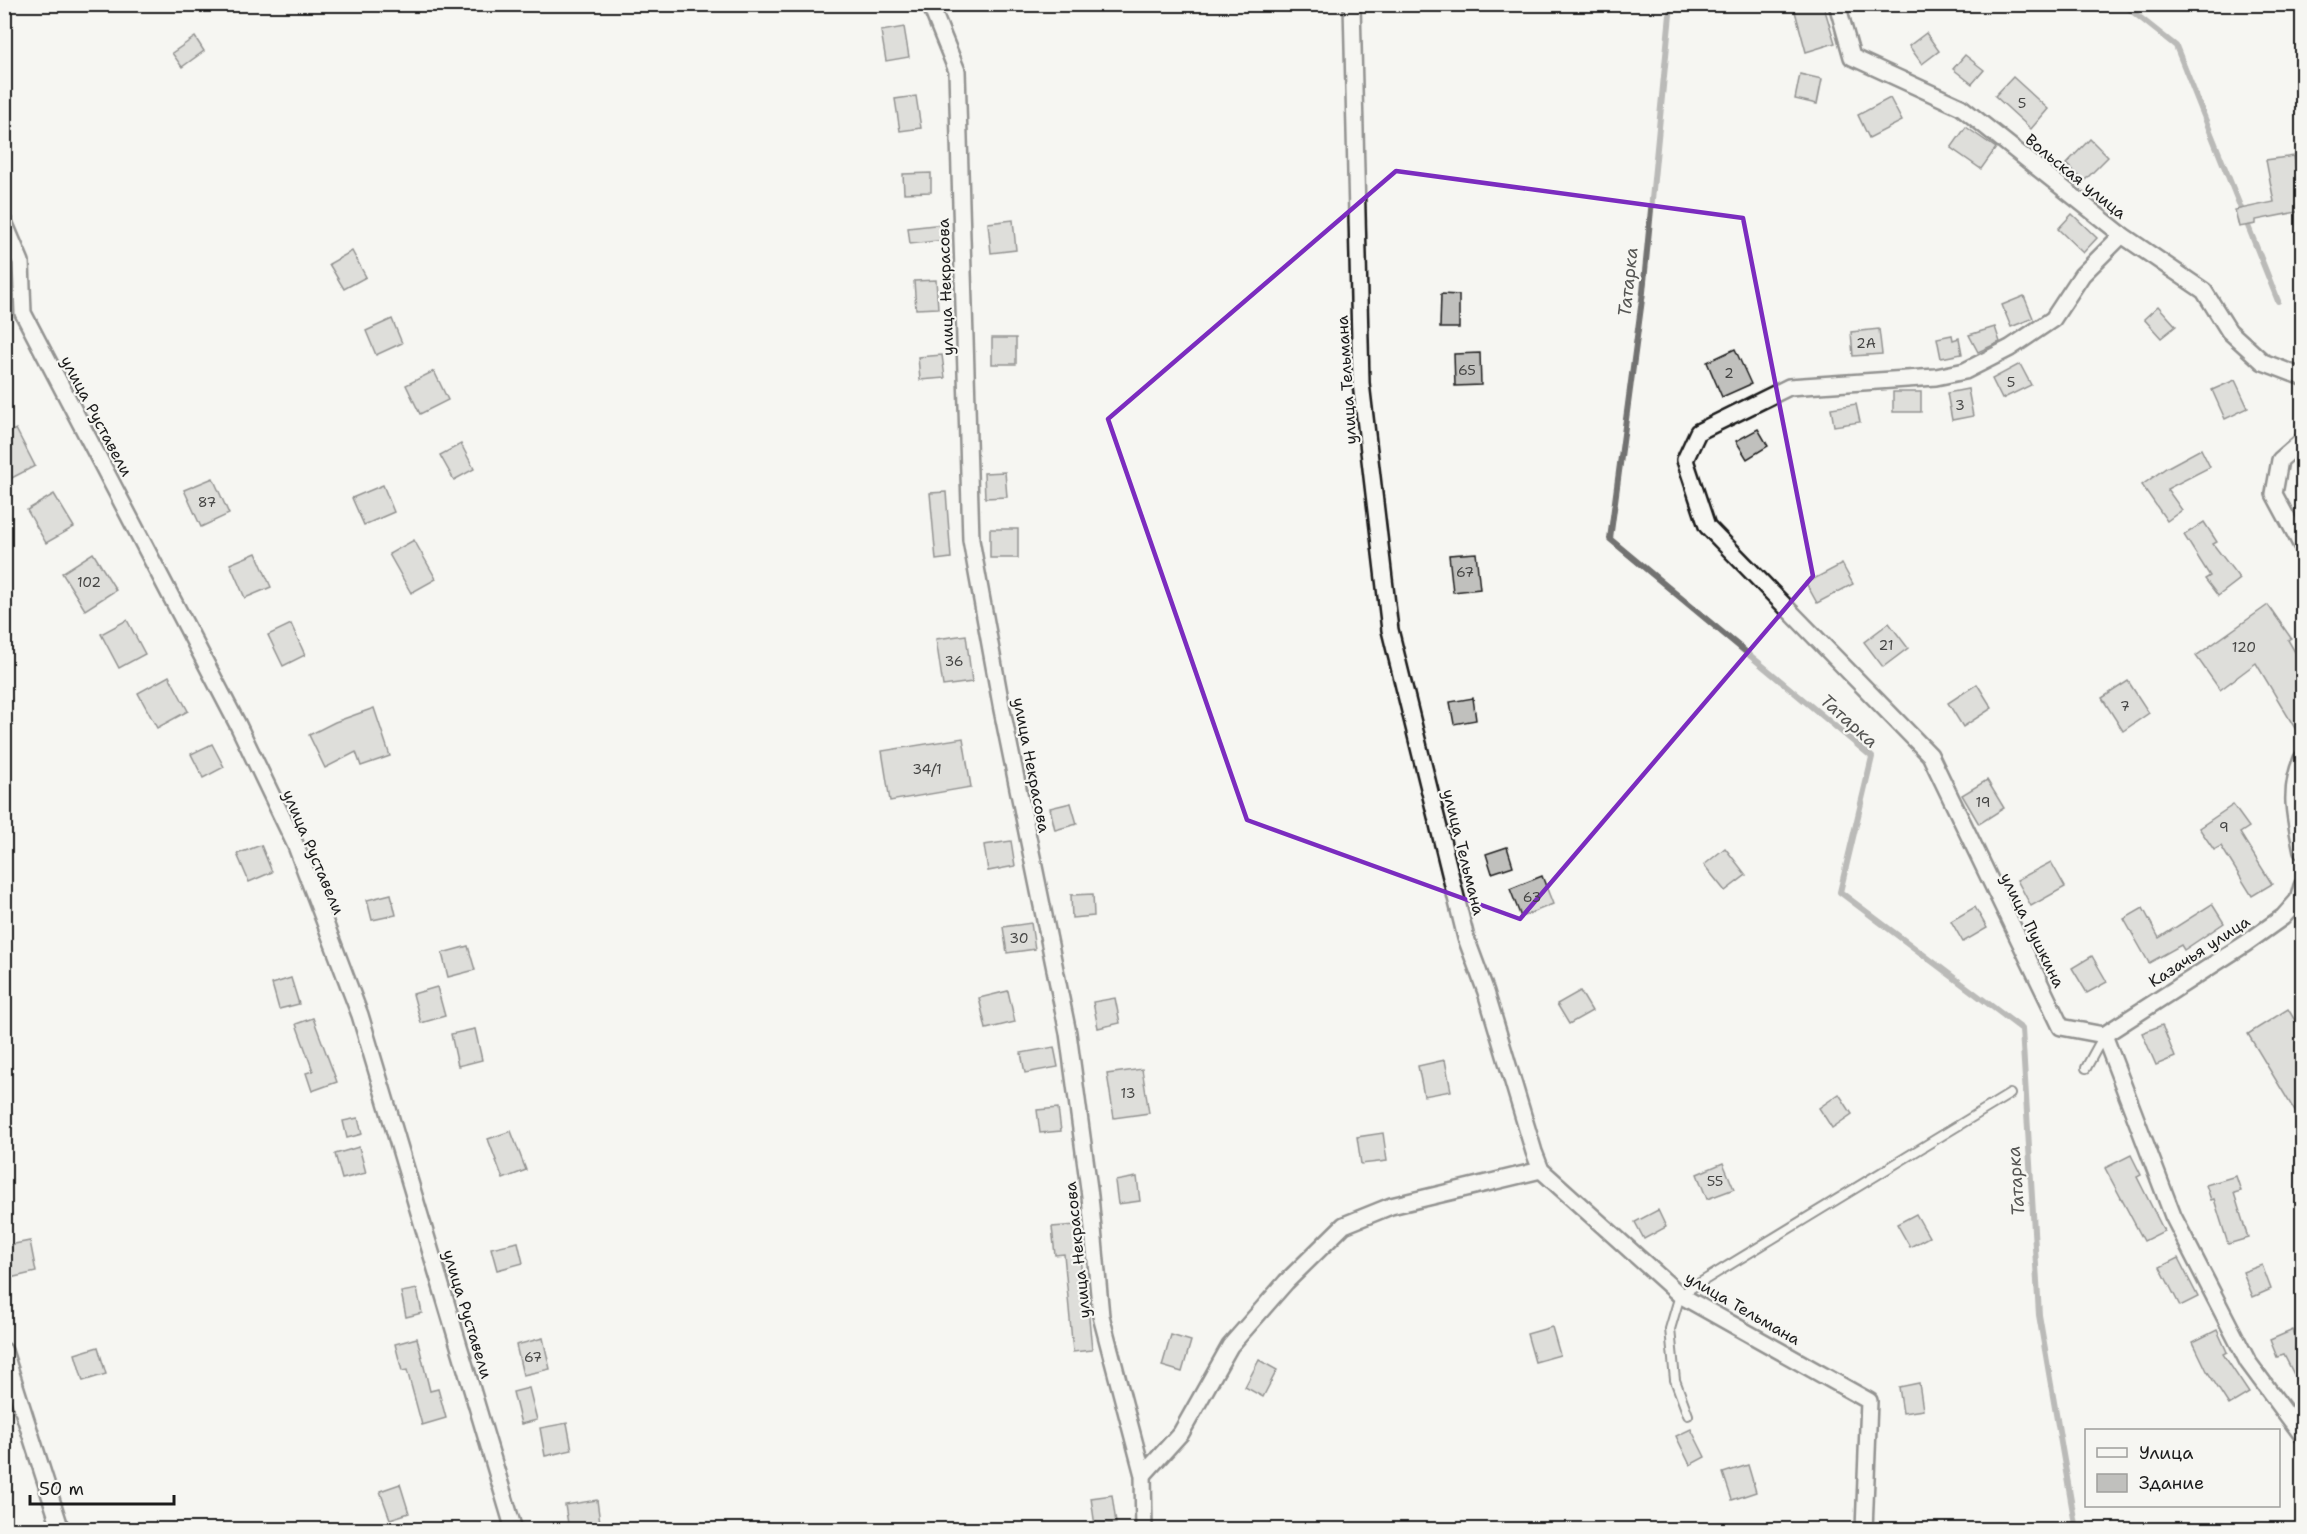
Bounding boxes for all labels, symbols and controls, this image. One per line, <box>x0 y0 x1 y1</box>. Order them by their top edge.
house number: 5 <box>2018 94 2026 112</box>
street label: Вольская улица <box>2021 129 2131 224</box>
street label: улица Некрасова <box>933 218 958 356</box>
water label: Татарка <box>1612 246 1644 318</box>
street label: улица Тельмана <box>1332 315 1361 445</box>
house number: 2А <box>1856 334 1876 352</box>
street label: улица Руставели <box>56 352 137 480</box>
house number: 65 <box>1458 361 1476 379</box>
house number: 2 <box>1724 364 1734 382</box>
house number: 5 <box>2007 373 2015 391</box>
house number: 3 <box>1955 396 1965 414</box>
house number: 87 <box>198 493 216 511</box>
house number: 67 <box>1456 563 1474 581</box>
house number: 102 <box>77 573 101 591</box>
house number: 21 <box>1879 636 1893 654</box>
house number: 120 <box>2232 638 2256 656</box>
house number: 36 <box>944 652 964 670</box>
water label: Татарка <box>1815 689 1883 753</box>
street label: улица Некрасова <box>1008 696 1055 835</box>
house number: 7 <box>2120 697 2130 715</box>
house number: 34/1 <box>912 760 942 778</box>
street label: улица Руставели <box>278 787 349 918</box>
street label: улица Тельмана <box>1438 787 1489 917</box>
house number: 19 <box>1975 793 1991 811</box>
house number: 9 <box>2219 818 2229 836</box>
street label: улица Пушкина <box>1996 869 2070 991</box>
house number: 63 <box>1523 888 1541 906</box>
street label: Казачья улица <box>2145 911 2254 992</box>
house number: 30 <box>1009 929 1029 947</box>
house number: 13 <box>1121 1084 1135 1102</box>
water label: Татарка <box>2002 1145 2030 1217</box>
house number: 55 <box>1707 1172 1723 1190</box>
street label: улица Некрасова <box>1060 1180 1095 1319</box>
street label: улица Руставели <box>438 1247 497 1381</box>
street label: улица Тельмана <box>1681 1267 1804 1350</box>
house number: 67 <box>524 1348 542 1366</box>
legend <box>2085 1429 2280 1507</box>
text: Улица <box>2139 1441 2193 1465</box>
scale bar <box>30 1468 174 1506</box>
text: Здание <box>2139 1471 2204 1495</box>
text: 50 m <box>39 1477 84 1501</box>

